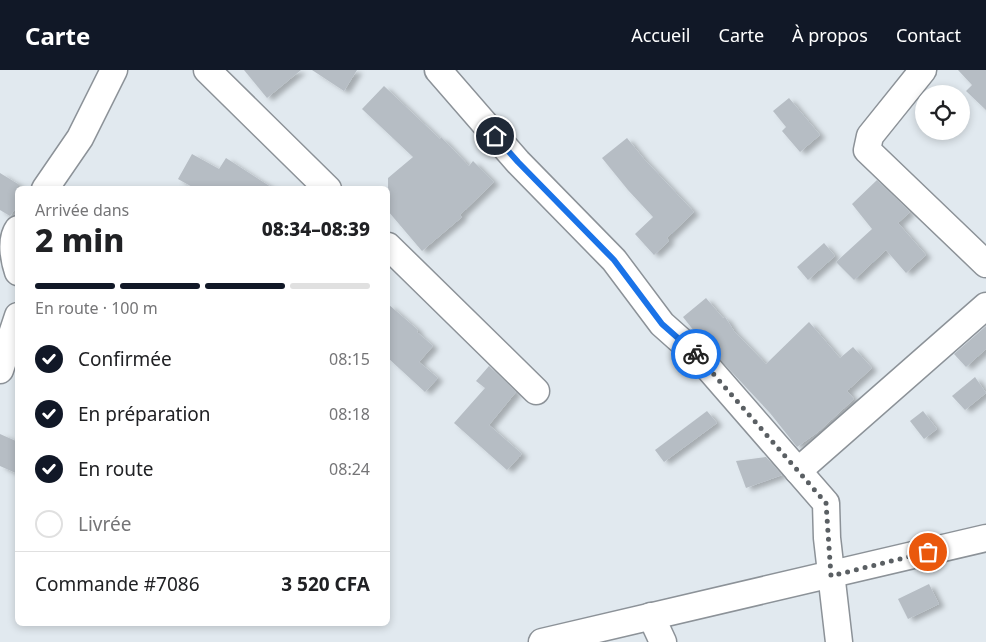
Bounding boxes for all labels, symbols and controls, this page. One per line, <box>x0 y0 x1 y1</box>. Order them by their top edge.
text: Carte <box>25 19 90 52</box>
text: Accueil <box>631 23 691 47</box>
text: Carte <box>719 23 764 47</box>
text: À propos <box>792 23 868 47</box>
text: Contact <box>896 23 961 47</box>
map controls <box>915 85 970 140</box>
button: locate <box>915 85 970 140</box>
pin <box>474 115 516 157</box>
icon: home <box>481 122 509 150</box>
text: Arrivée dans <box>35 199 129 221</box>
text: 08:34–08:39 <box>262 216 370 242</box>
text: 2 min <box>35 218 124 261</box>
text: En route · 100 m <box>35 297 158 319</box>
courier <box>671 329 721 379</box>
icon: bike <box>682 340 710 368</box>
icon: check <box>35 345 63 373</box>
text: Confirmée <box>78 346 172 372</box>
text: 08:15 <box>329 348 370 370</box>
icon: check <box>35 400 63 428</box>
text: En préparation <box>78 401 211 427</box>
text: 08:18 <box>329 403 370 425</box>
icon: check <box>35 455 63 483</box>
text: En route <box>78 456 154 482</box>
text: 08:24 <box>329 458 370 480</box>
text: Livrée <box>78 511 131 537</box>
pin <box>907 531 949 573</box>
icon: bag <box>914 538 942 566</box>
text: Commande #7086 <box>35 571 200 597</box>
text: 3 520 CFA <box>281 571 370 597</box>

